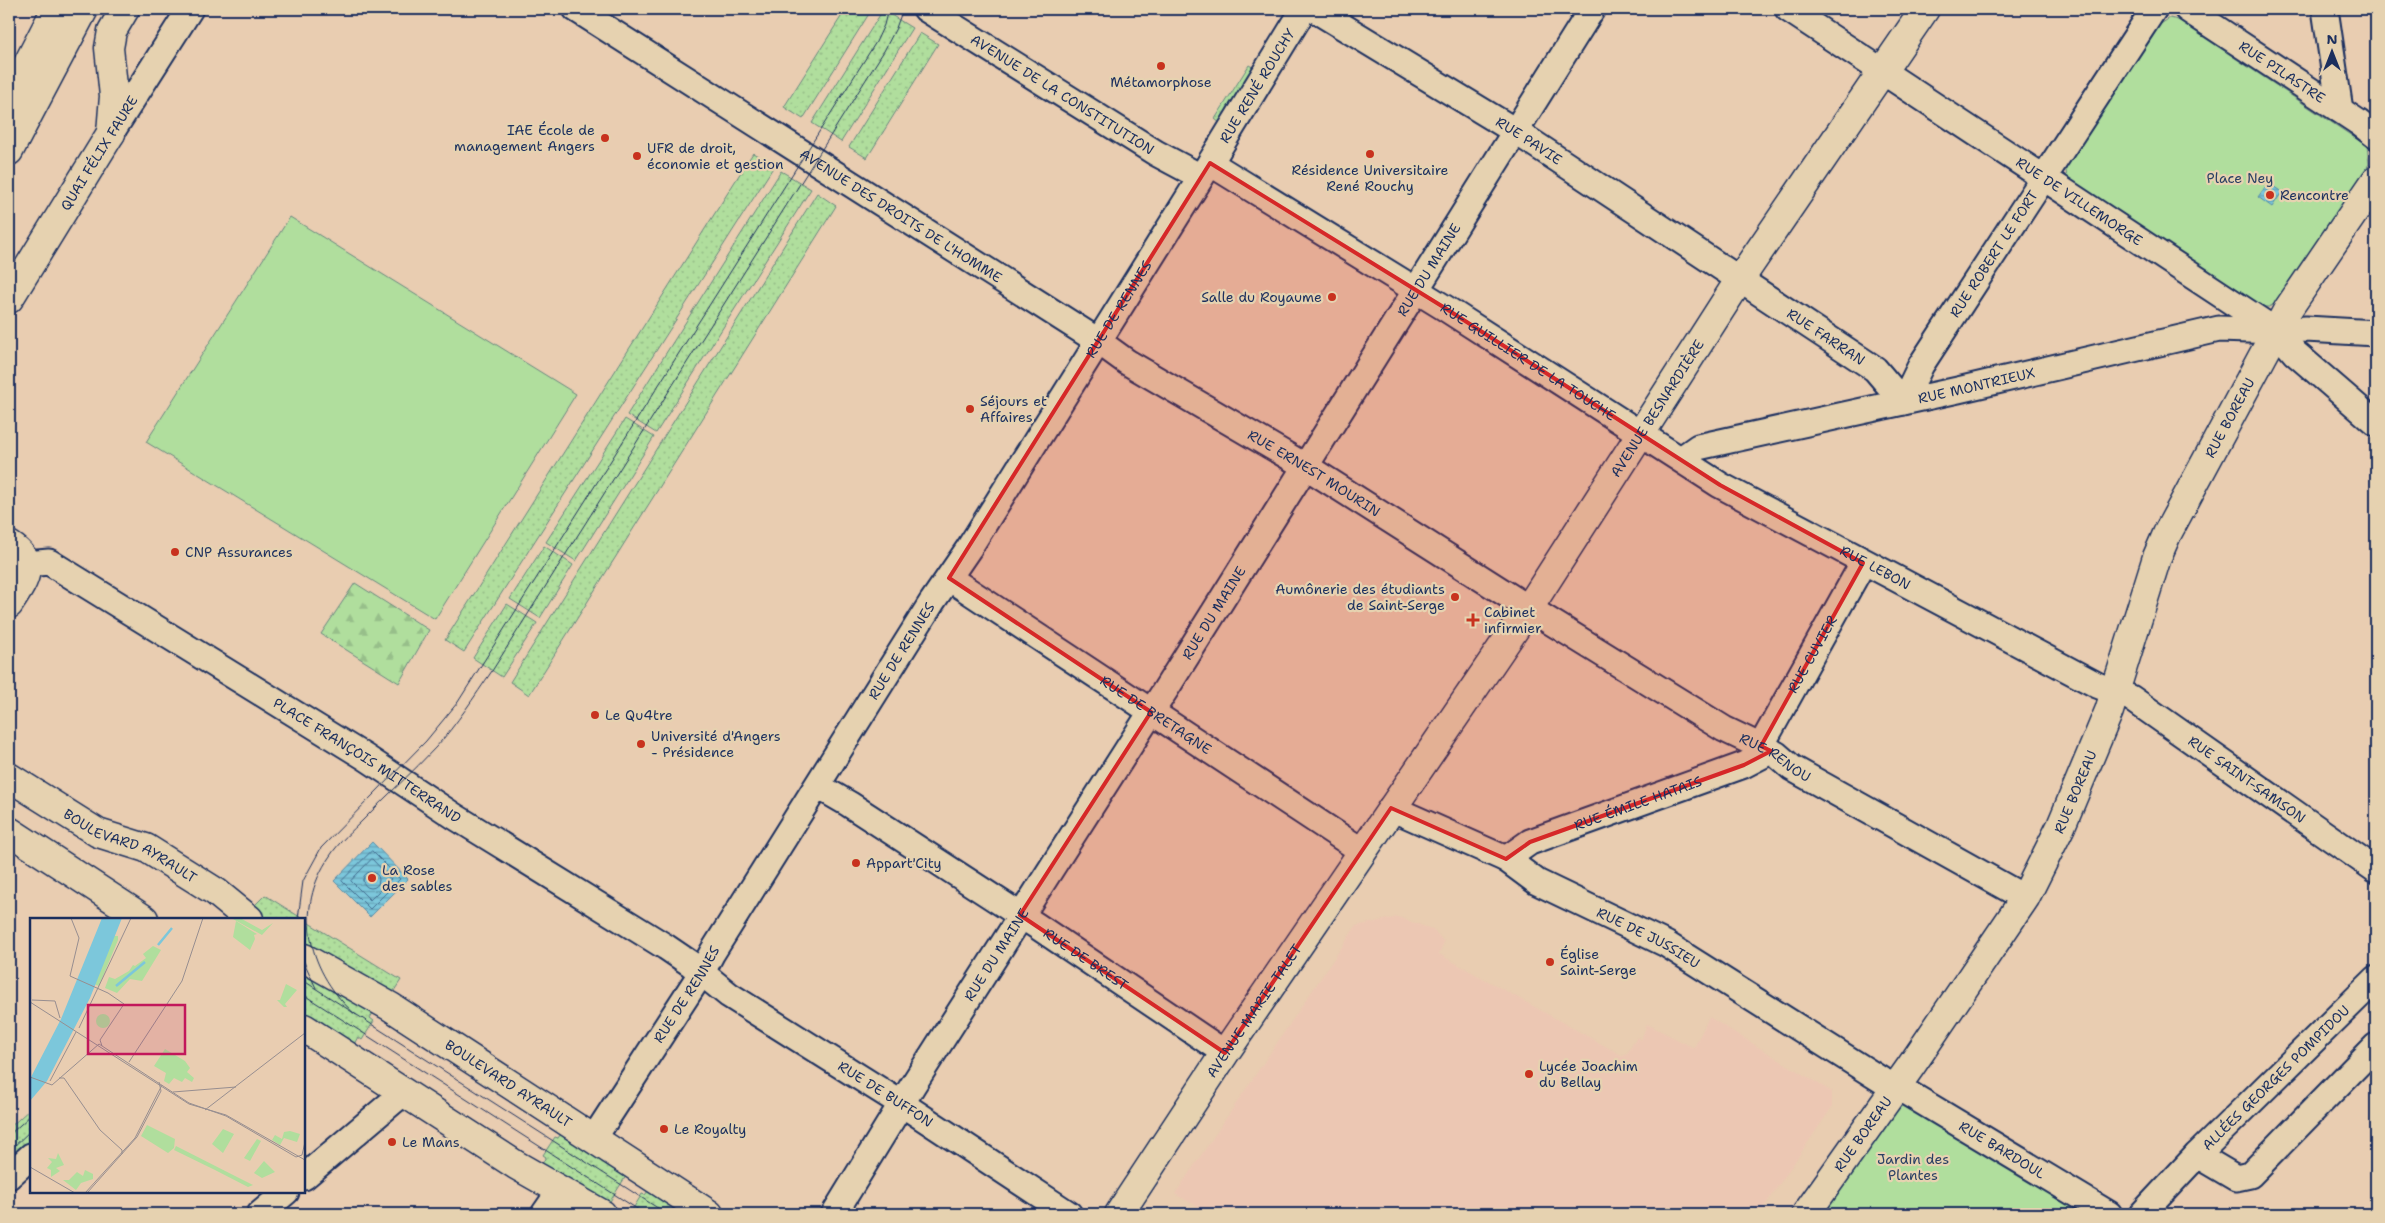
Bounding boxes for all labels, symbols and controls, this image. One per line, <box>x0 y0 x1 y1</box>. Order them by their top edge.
street label: RUE RENÉ ROUCHY <box>1215 25 1299 146</box>
north arrow <box>2308 28 2358 78</box>
street label: AVENUE DE LA CONSTITUTION <box>967 30 1158 159</box>
text: N <box>2326 30 2338 48</box>
street label: RUE PILASTRE <box>2236 37 2329 107</box>
marker: Métamorphose <box>1155 60 1167 72</box>
place label: Métamorphose <box>1110 73 1212 91</box>
street label: QUAI FÉLIX FAURE <box>56 92 142 214</box>
street label: RUE PAVIE <box>1492 112 1566 169</box>
place label: IAE École de management Angers <box>454 121 595 155</box>
marker: IAE École de management Angers <box>599 132 611 144</box>
place label: UFR de droit, économie et gestion <box>647 139 784 173</box>
street label: AVENUE DES DROITS DE L'HOMME <box>796 145 1006 287</box>
marker: Résidence Universitaire René Rouchy <box>1364 148 1376 160</box>
marker: UFR de droit, économie et gestion <box>631 150 643 162</box>
street label: RUE DE VILLEMORGE <box>2013 153 2146 250</box>
place label: Résidence Universitaire René Rouchy <box>1292 161 1448 195</box>
park label: Place Ney <box>2207 169 2273 187</box>
place label: Rencontre <box>2280 186 2349 204</box>
street label: RUE ROBERT LE FORT <box>1946 187 2042 321</box>
marker: Rencontre <box>2264 189 2276 201</box>
street label: RUE DU MAINE <box>1393 220 1465 320</box>
street label: RUE DE RENNES <box>1081 257 1156 361</box>
place label: Salle du Royaume <box>1201 288 1322 306</box>
marker: Salle du Royaume <box>1326 291 1338 303</box>
street label: RUE GUILLIER DE LA TOUCHE <box>1437 298 1619 425</box>
street label: RUE FARRAN <box>1783 304 1869 369</box>
street label: AVENUE BESNARDIÈRE <box>1606 336 1708 481</box>
street label: RUE MONTRIEUX <box>1916 363 2037 407</box>
street label: RUE BOREAU <box>2201 375 2258 461</box>
place label: Séjours et Affaires <box>980 392 1047 426</box>
marker: Séjours et Affaires <box>964 403 976 415</box>
street label: RUE ERNEST MOURIN <box>1244 426 1384 521</box>
street label: RUE LEBON <box>1837 541 1914 594</box>
place label: CNP Assurances <box>185 543 293 561</box>
marker: CNP Assurances <box>169 546 181 558</box>
street label: RUE DU MAINE <box>1178 563 1250 663</box>
place label: Aumônerie des étudiants de Saint-Serge <box>1275 580 1445 614</box>
marker: Aumônerie des étudiants de Saint-Serge <box>1449 591 1461 603</box>
street label: RUE DE RENNES <box>864 599 939 703</box>
place label: Cabinet infirmier <box>1484 603 1542 637</box>
street label: RUE CUVIER <box>1783 612 1841 696</box>
marker: Cabinet infirmier <box>1466 613 1480 627</box>
street label: RUE DE BRETAGNE <box>1097 671 1215 758</box>
street label: PLACE FRANÇOIS MITTERRAND <box>270 694 464 827</box>
place label: Le Qu4tre <box>605 706 673 724</box>
marker: Le Qu4tre <box>589 709 601 721</box>
place label: Université d'Angers - Présidence <box>651 727 781 761</box>
street label: RUE RENOU <box>1737 729 1814 786</box>
street label: RUE SAINT-SAMSON <box>2185 732 2309 827</box>
marker: Université d'Angers - Présidence <box>635 738 647 750</box>
street label: RUE BOREAU <box>2050 748 2101 836</box>
street label: RUE ÉMILE HATAIS <box>1572 772 1704 834</box>
street label: BOULEVARD AYRAULT <box>60 805 201 887</box>
place label: Appart'City <box>866 854 942 872</box>
marker: Appart'City <box>850 857 862 869</box>
place label: La Rose des sables <box>382 861 453 895</box>
marker: La Rose des sables <box>366 872 378 884</box>
street label: RUE DE JUSSIEU <box>1594 903 1703 972</box>
street label: RUE DU MAINE <box>960 905 1033 1004</box>
inset map <box>30 918 305 1193</box>
street label: RUE DE BREST <box>1040 924 1132 994</box>
street label: AVENUE MARIE TALET <box>1202 940 1306 1081</box>
street label: RUE DE RENNES <box>649 942 724 1046</box>
place label: Église Saint-Serge <box>1560 945 1637 979</box>
marker: Église Saint-Serge <box>1544 956 1556 968</box>
street label: ALLÉES GEORGES POMPIDOU <box>2198 1001 2353 1154</box>
street label: BOULEVARD AYRAULT <box>442 1036 576 1131</box>
street label: RUE DE BUFFON <box>835 1057 937 1131</box>
place label: Lycée Joachim du Bellay <box>1539 1057 1638 1091</box>
marker: Lycée Joachim du Bellay <box>1523 1068 1535 1080</box>
street label: RUE BOREAU <box>1830 1093 1896 1175</box>
street label: RUE BARDOUL <box>1956 1117 2049 1183</box>
place label: Le Royalty <box>674 1120 746 1138</box>
marker: Le Royalty <box>658 1123 670 1135</box>
place label: Le Mans <box>402 1133 460 1151</box>
marker: Le Mans <box>386 1136 398 1148</box>
park label: Jardin des Plantes <box>1877 1150 1949 1184</box>

